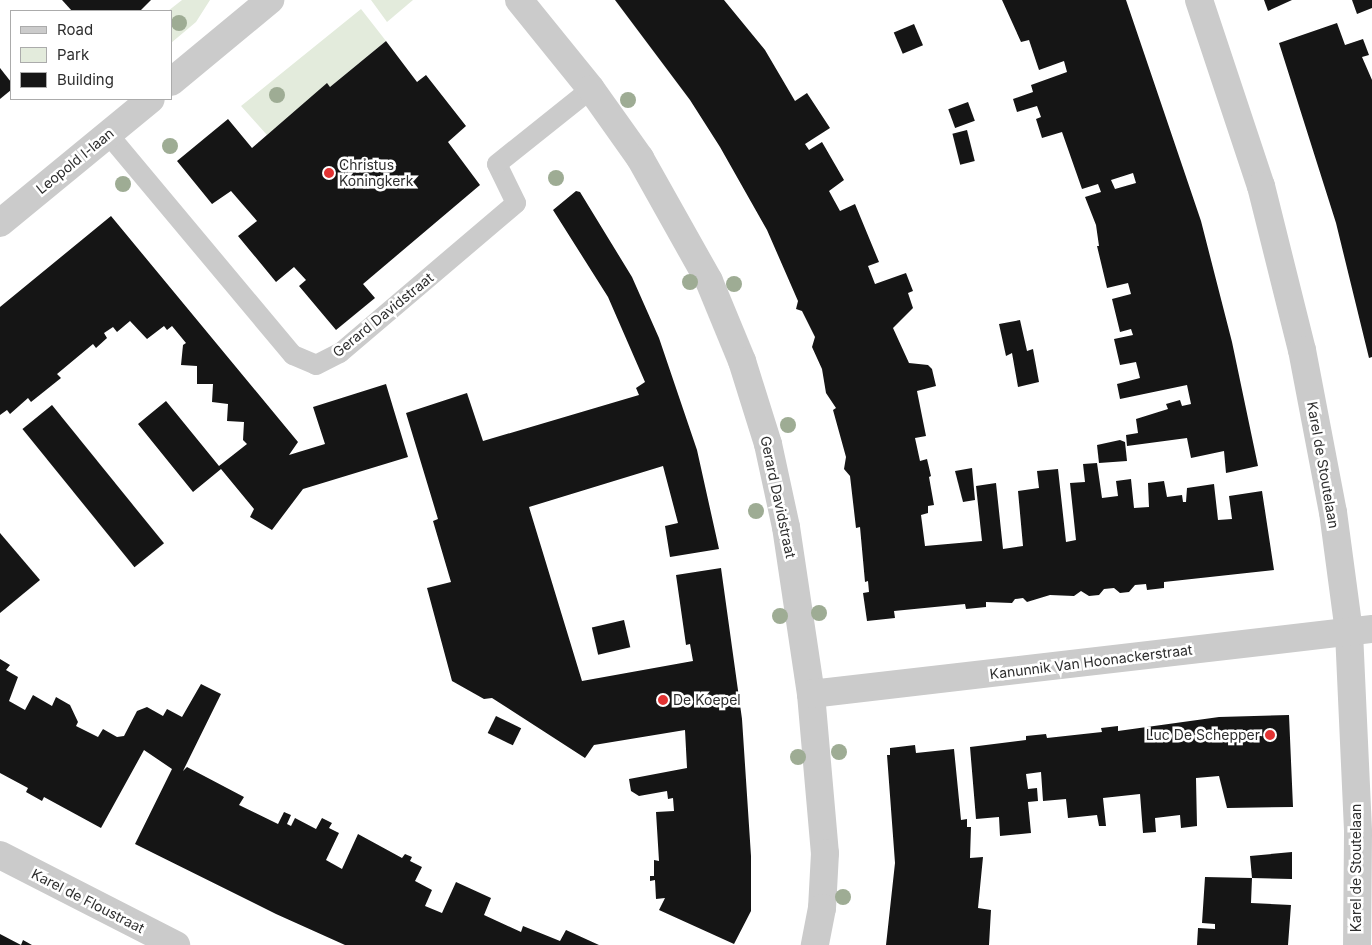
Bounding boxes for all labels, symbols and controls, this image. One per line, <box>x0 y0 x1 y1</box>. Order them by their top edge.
legend <box>10 10 172 100</box>
text: Road <box>57 20 93 39</box>
text: Park <box>57 45 89 64</box>
text: Building <box>57 70 114 89</box>
street label: Leopold I-laan <box>33 125 117 197</box>
place label: Christus Koningkerk <box>339 157 413 190</box>
marker: Christus Koningkerk <box>323 167 335 179</box>
street label: Gerard Davidstraat <box>329 269 437 361</box>
street label: Karel de Stoutelaan <box>1304 400 1342 530</box>
street label: Gerard Davidstraat <box>757 434 799 560</box>
street label: Kanunnik Van Hoonackerstraat <box>989 641 1193 683</box>
place label: De Koepel <box>673 692 741 708</box>
marker: De Koepel <box>657 694 669 706</box>
place label: Luc De Schepper <box>1146 727 1260 743</box>
marker: Luc De Schepper <box>1264 729 1276 741</box>
street label: Karel de Stoutelaan <box>1348 804 1364 932</box>
street label: Karel de Floustraat <box>29 865 147 937</box>

